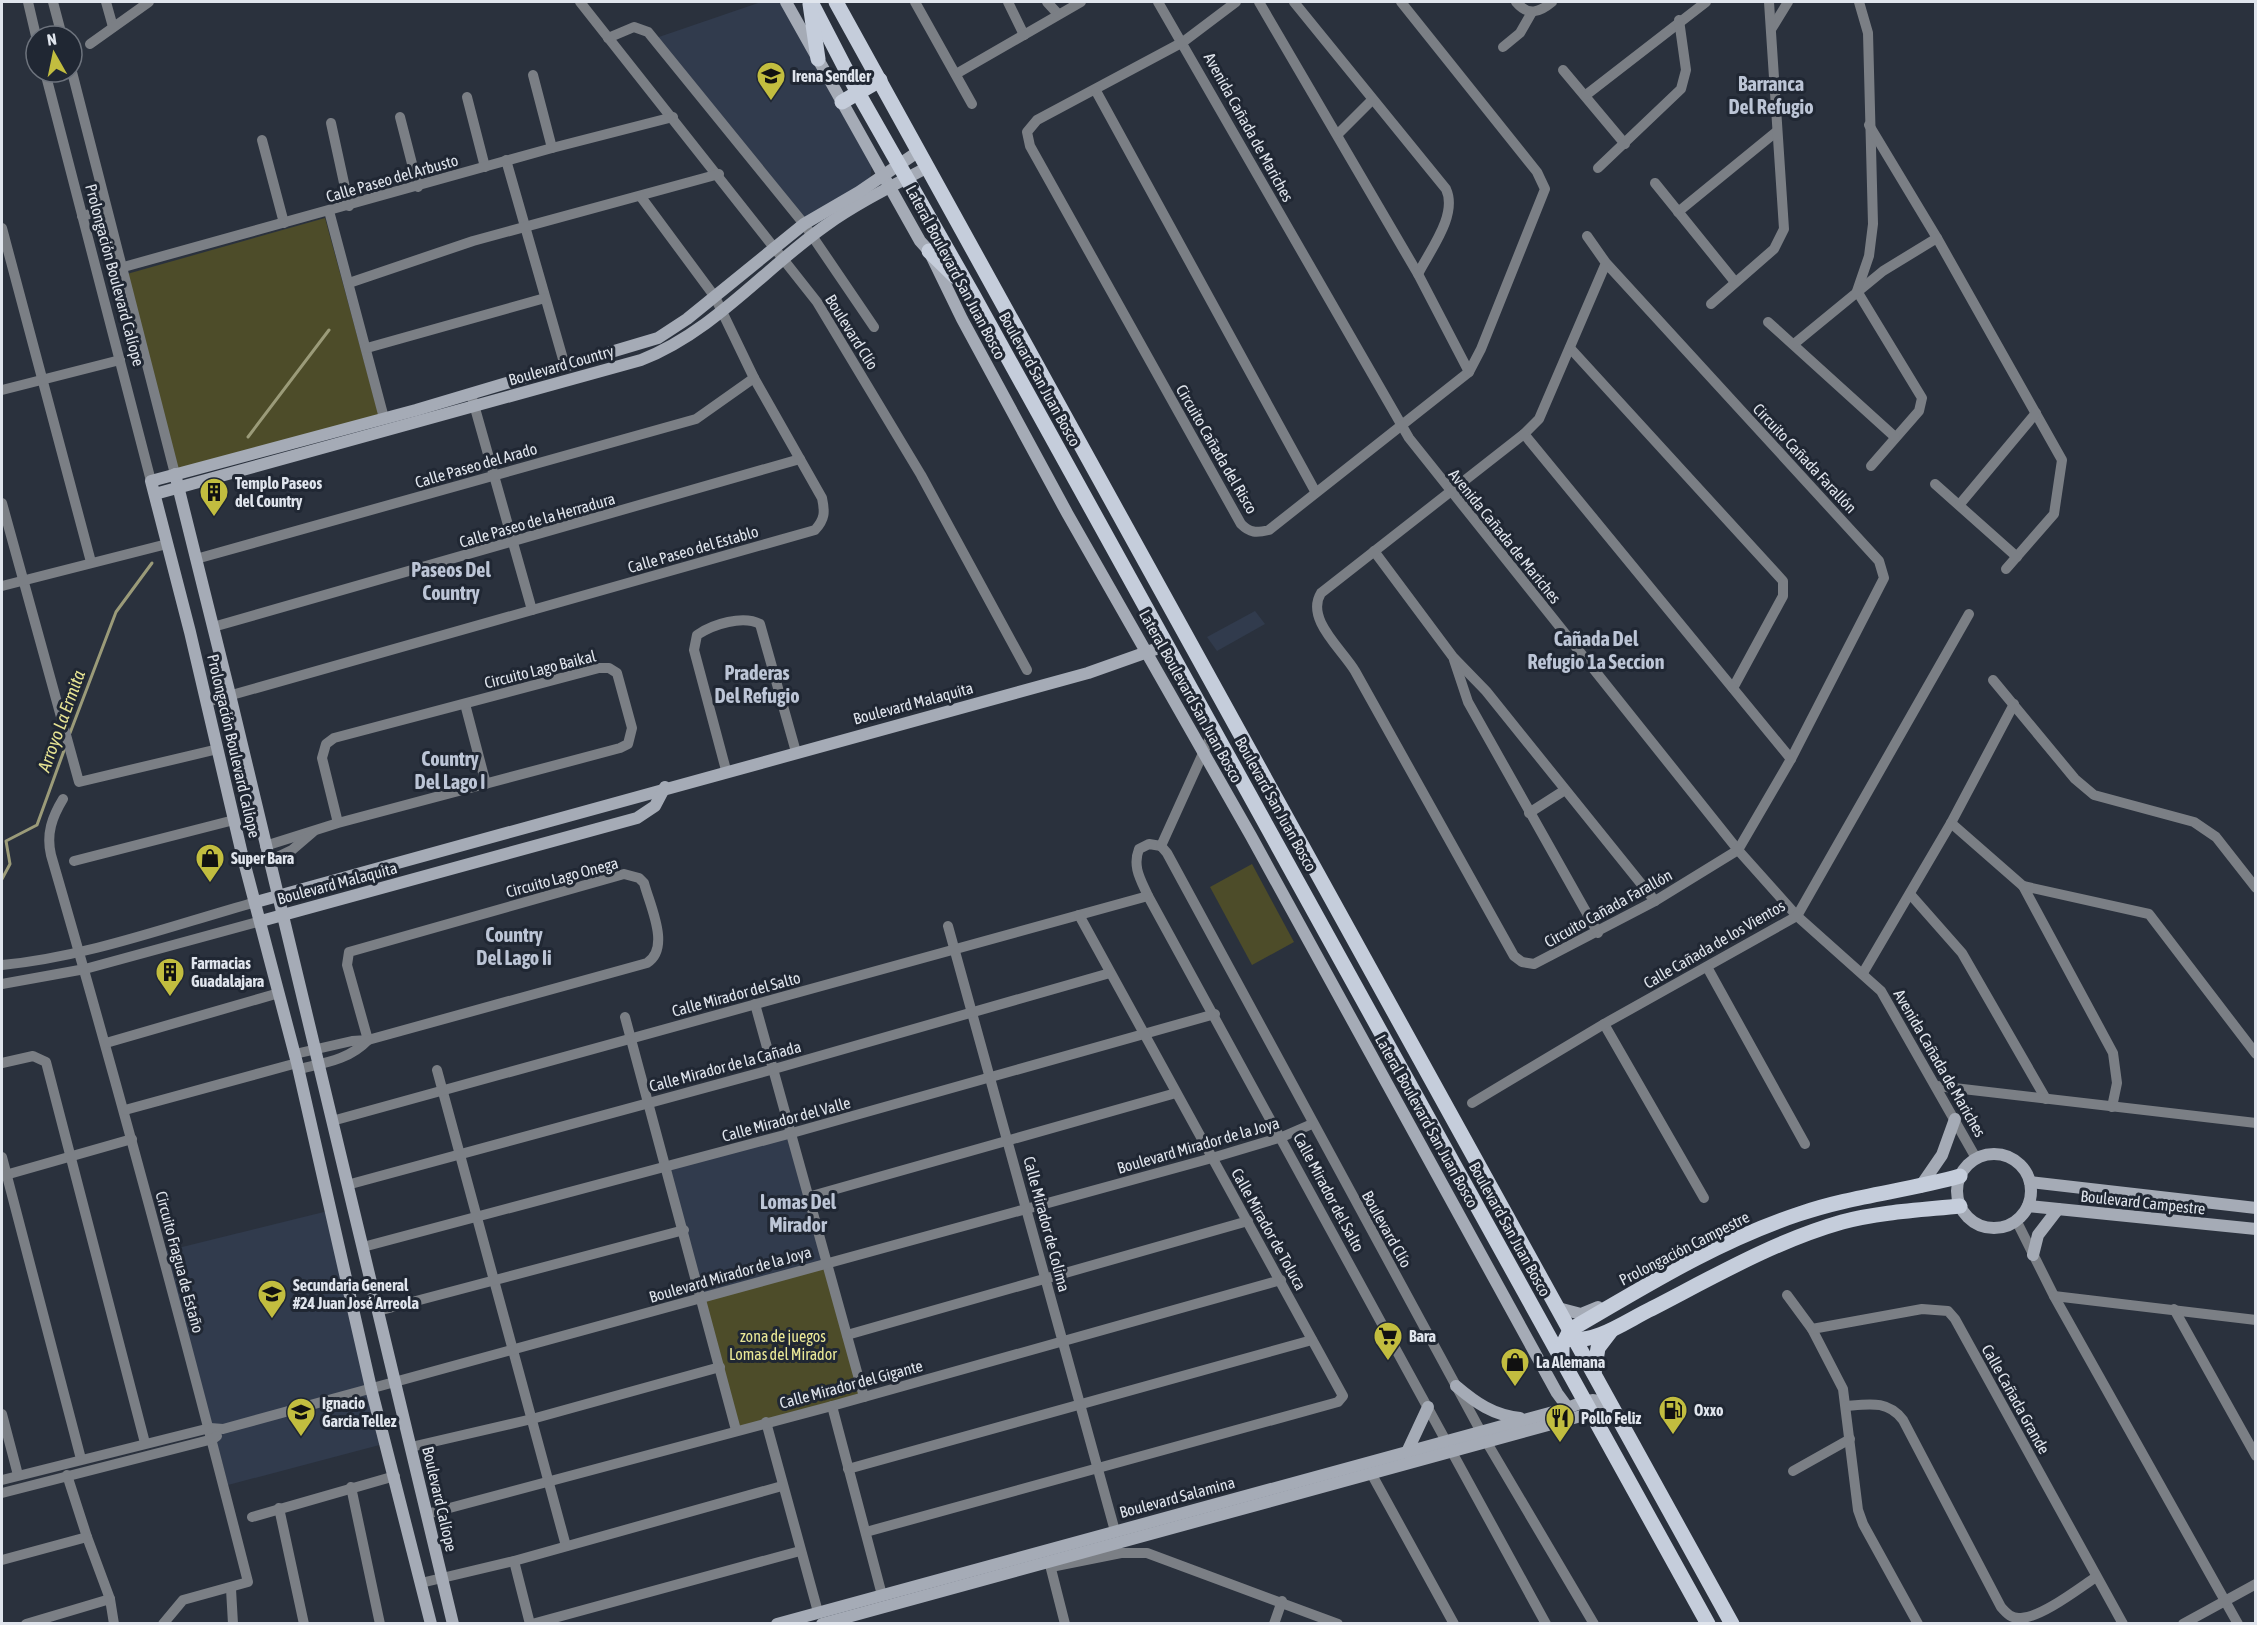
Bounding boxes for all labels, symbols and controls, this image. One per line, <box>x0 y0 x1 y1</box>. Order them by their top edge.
north arrow <box>24 24 84 84</box>
text: N <box>46 30 58 49</box>
street label: Avenida Cañada de Mariches <box>1201 49 1298 205</box>
school or university icon: Irena Sendler <box>755 60 787 102</box>
place label: Irena Sendler <box>792 67 871 85</box>
district label: Barranca Del Refugio <box>1728 72 1814 118</box>
street label: Calle Paseo del Arbusto <box>324 151 460 205</box>
street label: Prolongación Boulevard Calíope <box>81 182 148 368</box>
street label: Lateral Boulevard San Juan Bosco <box>902 182 1010 362</box>
street label: Boulevard Clío <box>822 291 882 373</box>
street label: Boulevard San Juan Bosco <box>996 309 1084 449</box>
street label: Boulevard Country <box>506 341 616 390</box>
street label: Circuito Cañada del Risco <box>1173 381 1261 517</box>
street label: Circuito Cañada Farallón <box>1750 400 1860 516</box>
street label: Calle Paseo del Arado <box>413 439 539 491</box>
street label: Avenida Cañada de Mariches <box>1445 465 1565 607</box>
place label: Templo Paseos del Country <box>235 474 323 510</box>
building icon: Templo Paseos del Country <box>198 476 230 518</box>
street label: Calle Paseo de la Herradura <box>457 489 617 551</box>
street label: Calle Paseo del Establo <box>626 522 760 576</box>
district label: Paseos Del Country <box>411 558 491 604</box>
street label: Lateral Boulevard San Juan Bosco <box>1136 607 1246 785</box>
district label: Cañada Del Refugio 1a Seccion <box>1528 627 1664 673</box>
street label: Circuito Lago Baikal <box>482 646 599 693</box>
street label: Prolongación Boulevard Calíope <box>203 652 264 840</box>
district label: Praderas Del Refugio <box>714 661 800 707</box>
water label: Arroyo La Ermita <box>33 667 89 776</box>
street label: Boulevard Malaquita <box>851 678 975 729</box>
street label: Boulevard San Juan Bosco <box>1232 734 1320 874</box>
district label: Country Del Lago I <box>415 747 485 793</box>
shop icon: Super Bara <box>194 842 226 884</box>
place label: Super Bara <box>231 849 294 867</box>
street label: Circuito Lago Onega <box>504 853 620 902</box>
street label: Boulevard Malaquita <box>275 858 399 909</box>
street label: Circuito Cañada Farallón <box>1541 865 1675 951</box>
street label: Calle Cañada de los Vientos <box>1640 896 1788 992</box>
district label: Country Del Lago Ii <box>476 923 552 969</box>
place label: Farmacias Guadalajara <box>191 954 264 990</box>
building icon: Farmacias Guadalajara <box>154 956 186 998</box>
street label: Calle Mirador del Salto <box>670 968 802 1020</box>
street label: Avenida Cañada de Mariches <box>1890 986 1990 1140</box>
street label: Lateral Boulevard San Juan Bosco <box>1372 1032 1482 1210</box>
street label: Calle Mirador de la Cañada <box>647 1037 803 1095</box>
street label: Calle Mirador del Valle <box>720 1093 852 1145</box>
street label: Boulevard Mirador de la Joya <box>1115 1113 1281 1178</box>
street label: Calle Mirador del Salto <box>1290 1129 1368 1255</box>
street label: Calle Mirador de Colima <box>1020 1154 1074 1294</box>
street label: Boulevard San Juan Bosco <box>1466 1159 1554 1299</box>
street label: Calle Mirador de Toluca <box>1228 1165 1310 1293</box>
street label: Boulevard Campestre <box>2079 1186 2206 1219</box>
street label: Boulevard Clío <box>1359 1187 1415 1271</box>
street label: Circuito Fragua de Estaño <box>151 1189 208 1335</box>
district label: Lomas Del Mirador <box>760 1190 837 1236</box>
street label: Prolongación Campestre <box>1616 1207 1753 1290</box>
street label: Boulevard Mirador de la Joya <box>647 1242 813 1307</box>
place label: Secundaria General #24 Juan José Arreola <box>292 1276 419 1312</box>
school or university icon: Secundaria General #24 Juan José Arreola <box>256 1278 288 1320</box>
supermarket icon: Bara <box>1372 1320 1404 1362</box>
park label: zona de juegos Lomas del Mirador <box>729 1327 837 1363</box>
place label: Bara <box>1409 1327 1436 1345</box>
street label: Calle Cañada Grande <box>1978 1341 2054 1457</box>
shop icon: La Alemana <box>1499 1346 1531 1388</box>
place label: La Alemana <box>1536 1353 1605 1371</box>
street label: Calle Mirador del Gigante <box>777 1356 925 1413</box>
place label: Ignacio Garcia Tellez <box>322 1394 397 1430</box>
fuel station icon: Oxxo <box>1657 1394 1689 1436</box>
school or university icon: Ignacio Garcia Tellez <box>285 1396 317 1438</box>
place label: Oxxo <box>1694 1401 1724 1419</box>
restaurant icon: Pollo Feliz <box>1544 1402 1576 1444</box>
place label: Pollo Feliz <box>1581 1409 1642 1427</box>
street label: Boulevard Calíope <box>418 1445 461 1554</box>
street label: Boulevard Salamina <box>1117 1473 1237 1521</box>

